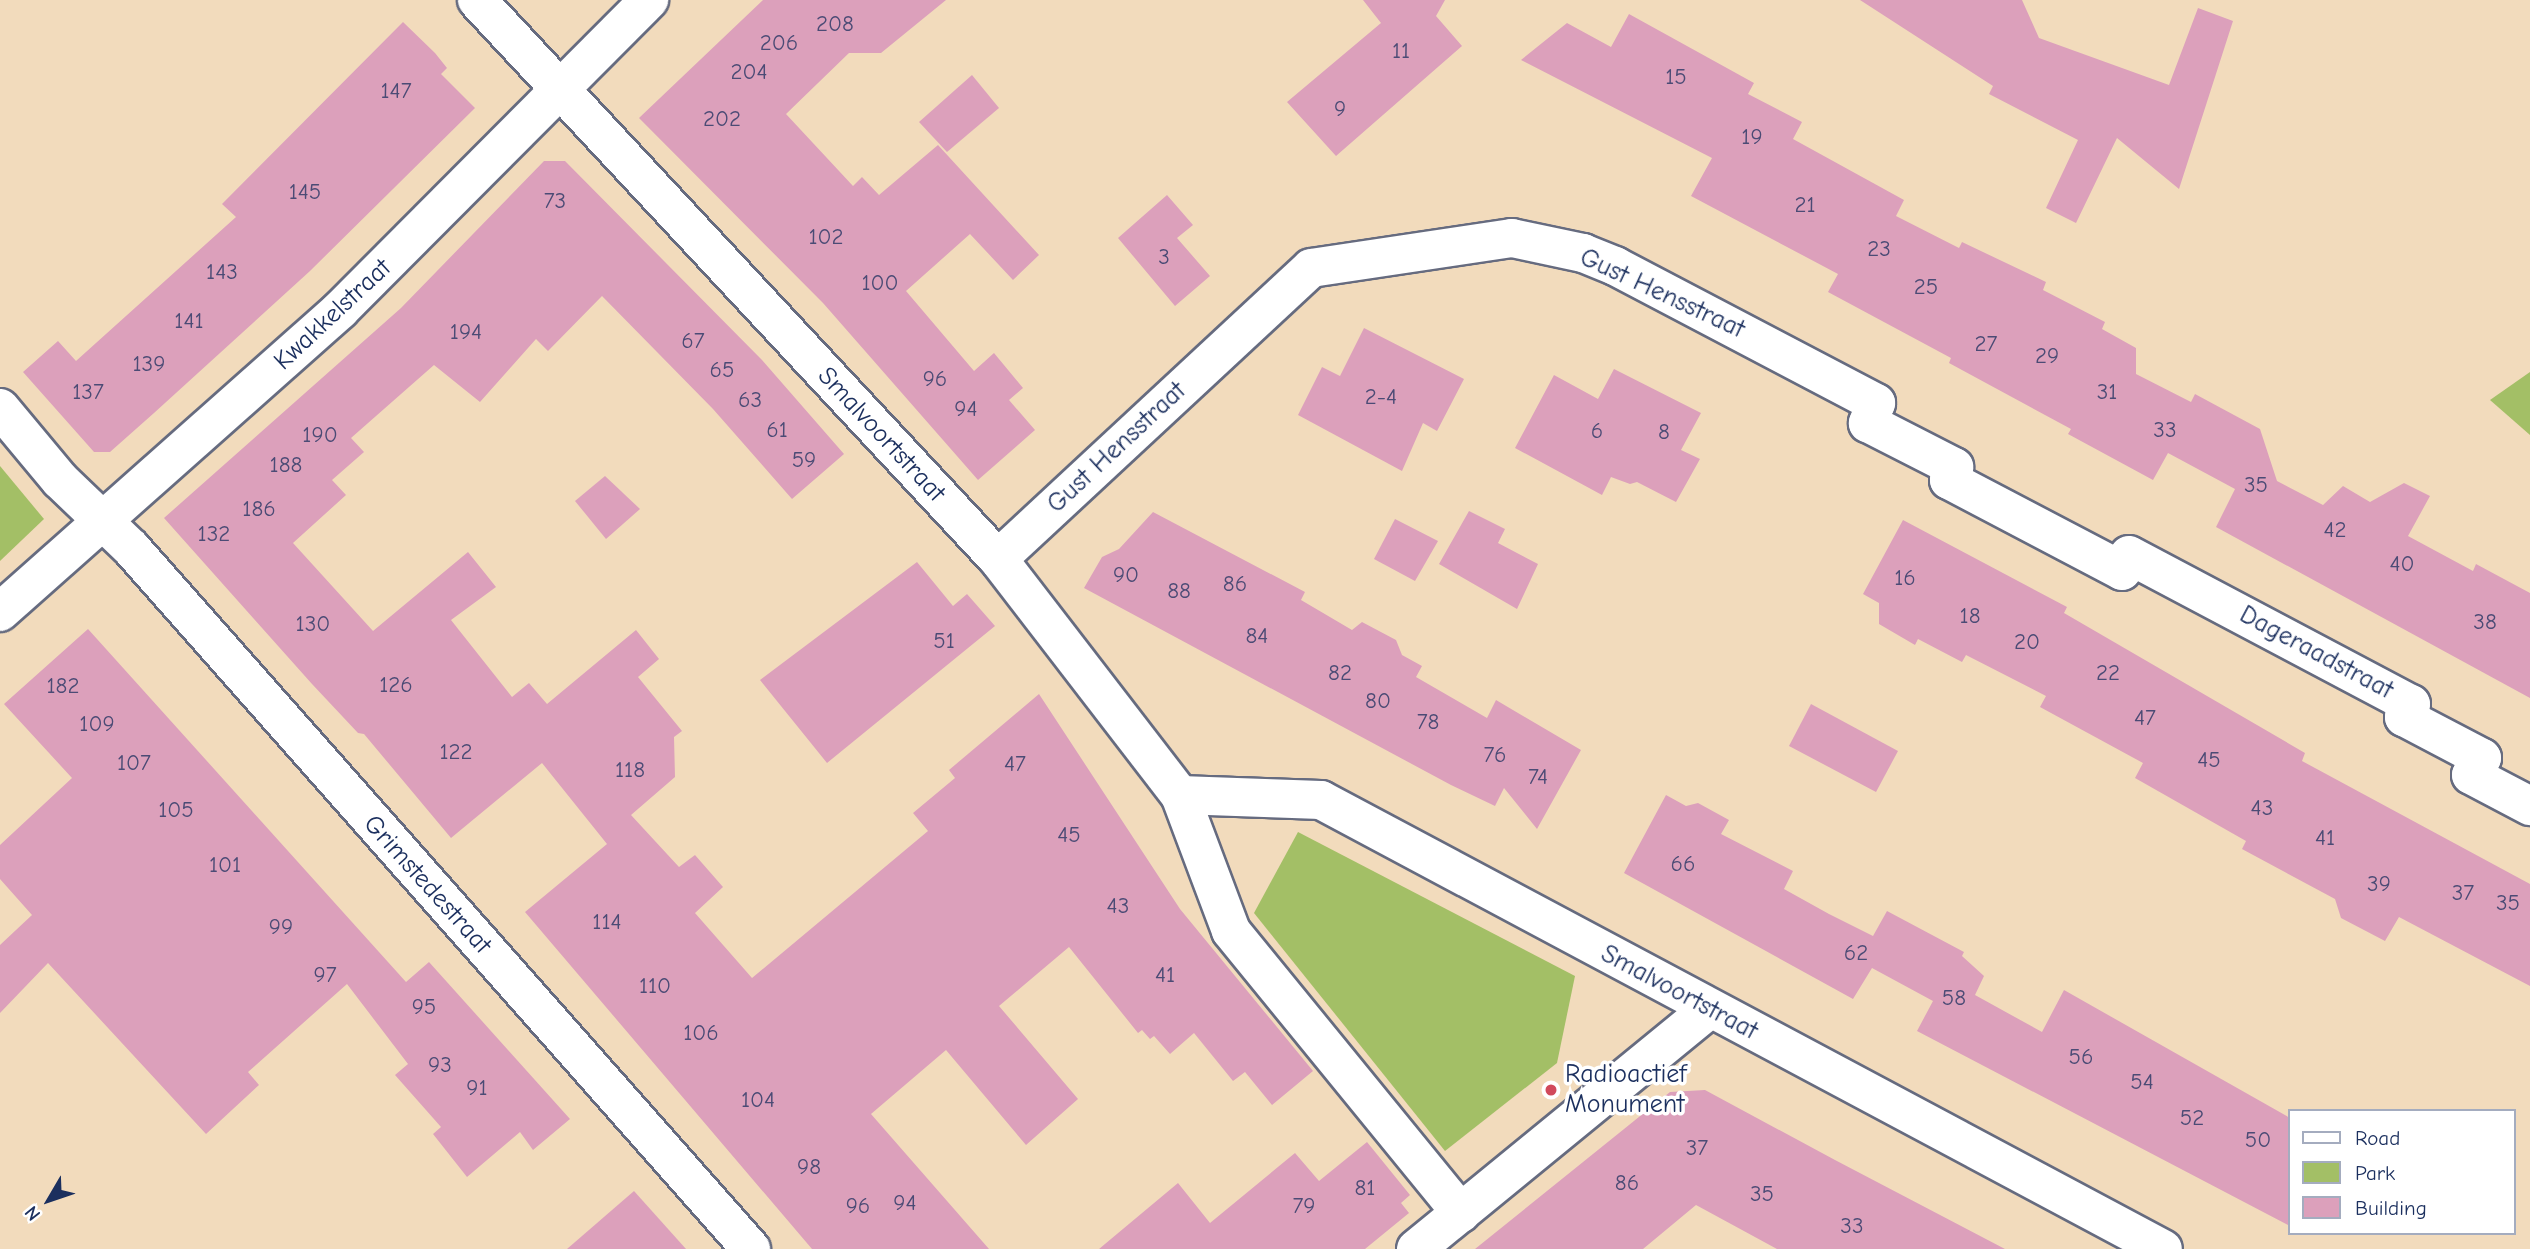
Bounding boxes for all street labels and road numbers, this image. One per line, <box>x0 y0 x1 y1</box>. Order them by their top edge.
street label: Gust Hensstraat <box>1575 242 1749 346</box>
street label: Kwakkelstraat <box>268 253 398 377</box>
street label: Smalvoortstraat <box>811 361 951 509</box>
street label: Gust Hensstraat <box>1041 376 1193 520</box>
street label: Dageraadstraat <box>2234 599 2398 707</box>
street label: Grimstedestraat <box>357 809 497 961</box>
street label: Smalvoortstraat <box>1595 939 1763 1047</box>

